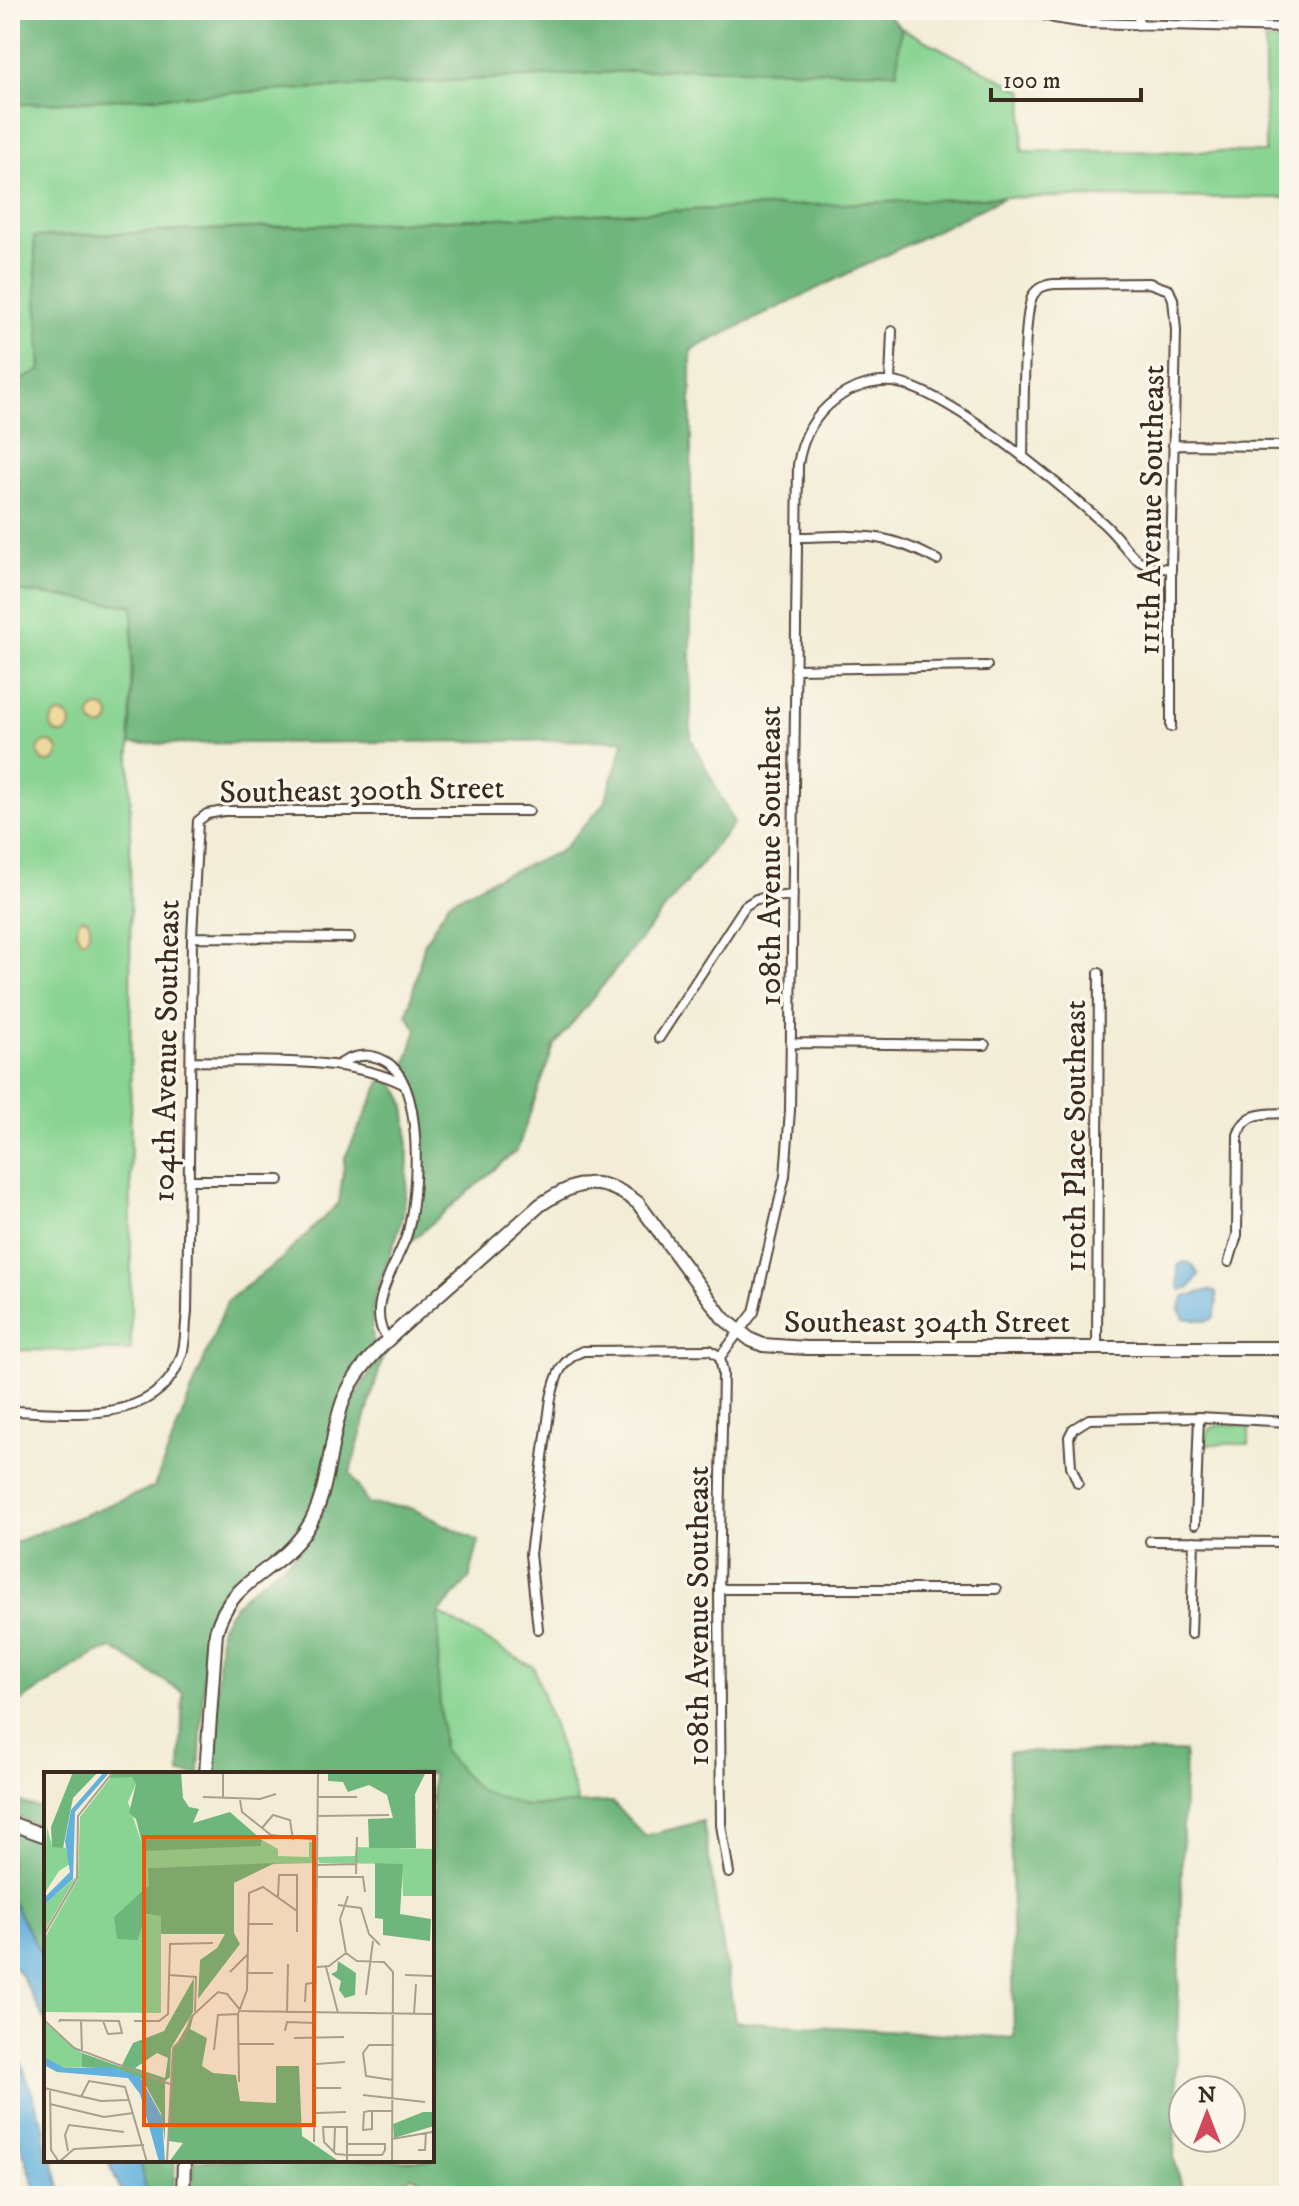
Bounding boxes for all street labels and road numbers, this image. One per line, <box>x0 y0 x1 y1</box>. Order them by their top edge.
street label: 111th Avenue Southeast <box>1129 364 1175 656</box>
street label: 108th Avenue Southeast <box>751 706 791 1006</box>
street label: Southeast 300th Street <box>219 769 505 813</box>
street label: 104th Avenue Southeast <box>144 899 190 1203</box>
street label: 110th Place Southeast <box>1056 1000 1096 1272</box>
street label: Southeast 304th Street <box>784 1303 1070 1343</box>
street label: 108th Avenue Southeast <box>679 1466 719 1766</box>

